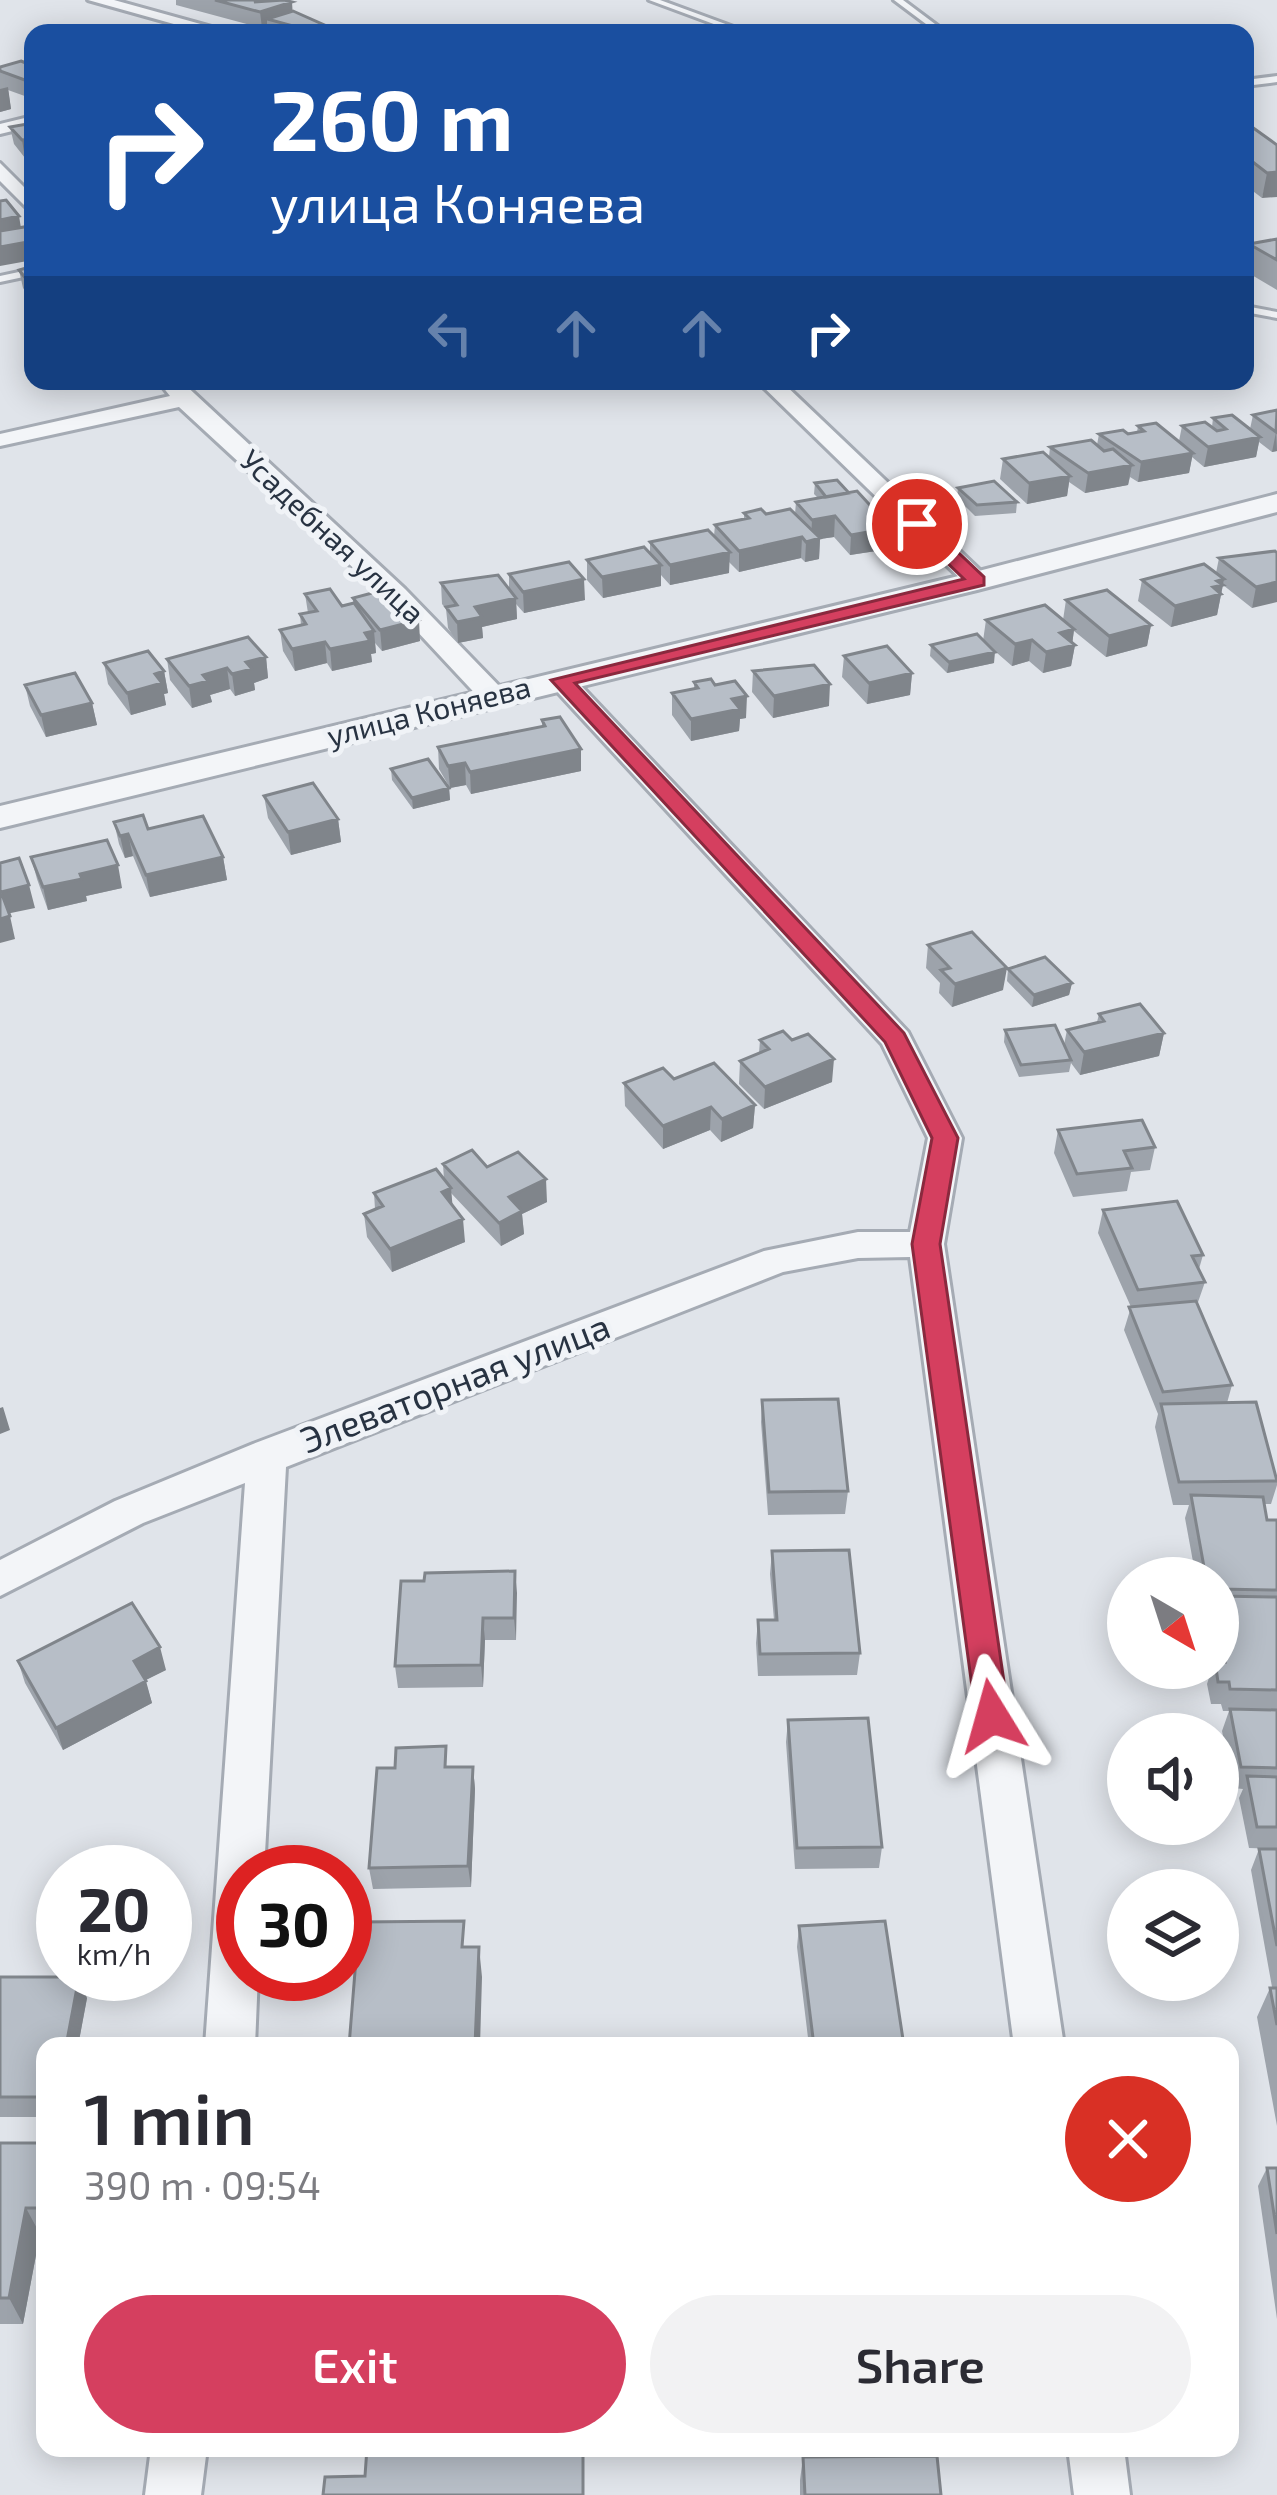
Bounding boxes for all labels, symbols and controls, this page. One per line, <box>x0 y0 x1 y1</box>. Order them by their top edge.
text: 260 m <box>270 67 514 168</box>
icon: right <box>72 72 228 228</box>
text: улица Коняева <box>270 169 645 234</box>
icon: left <box>417 300 483 366</box>
icon: ahead <box>543 300 609 366</box>
icon: ahead <box>669 300 735 366</box>
icon: right <box>795 300 861 366</box>
street label: Усадебная улица <box>233 441 433 631</box>
pin <box>866 473 968 575</box>
icon: arrive <box>884 491 950 557</box>
street label: улица Коняева <box>323 667 534 754</box>
street label: Элеваторная улица <box>294 1303 616 1461</box>
north arrow <box>1107 1557 1239 1689</box>
map controls <box>1107 1557 1239 2001</box>
position arrow <box>929 1653 1055 1779</box>
button: sound <box>1107 1713 1239 1845</box>
speed limit sign: 30 <box>216 1845 372 2001</box>
button: layers <box>1107 1869 1239 2001</box>
text: 20 <box>78 1872 150 1944</box>
text: km/h <box>77 1935 151 1971</box>
text: 1 min <box>84 2073 255 2159</box>
button: close <box>1065 2076 1191 2202</box>
text: 390 m · 09:54 <box>84 2161 321 2208</box>
button: Exit <box>84 2295 626 2433</box>
button: Share <box>650 2295 1191 2433</box>

